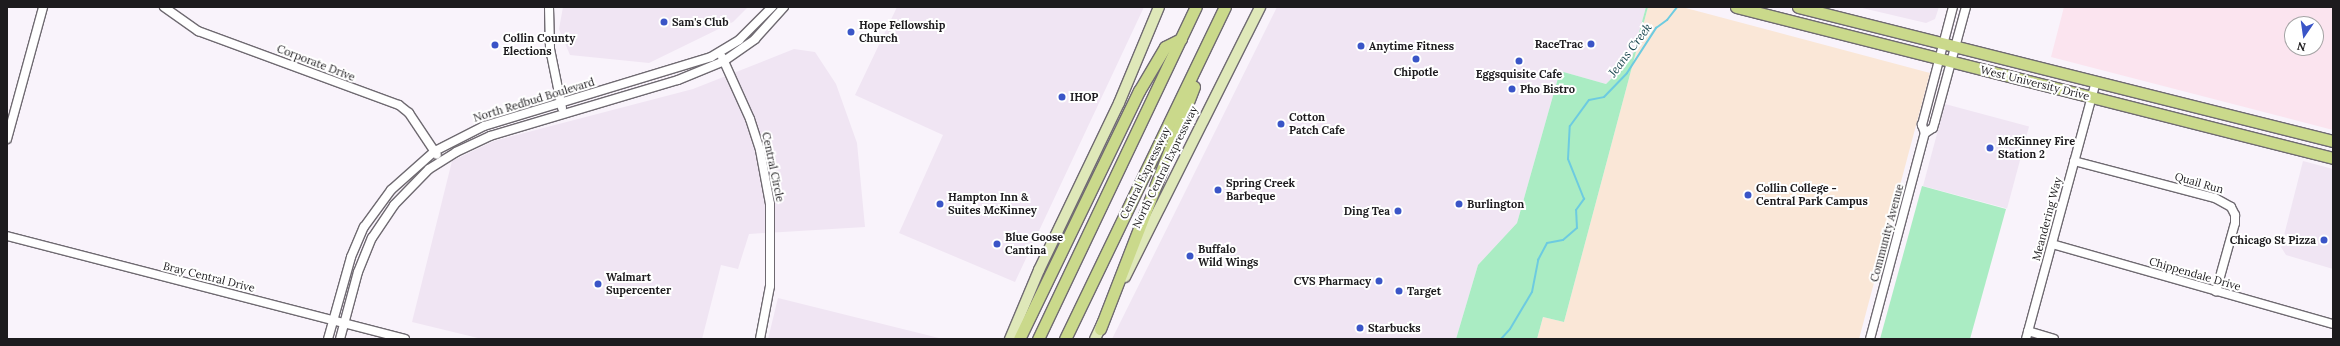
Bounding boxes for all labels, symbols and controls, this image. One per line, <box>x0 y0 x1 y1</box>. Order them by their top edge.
place label: Sam's Club <box>672 15 728 29</box>
north arrow <box>2284 16 2324 56</box>
marker: Sam's Club <box>659 17 669 27</box>
place label: Hope Fellowship Church <box>859 19 945 45</box>
water label: Jeans Creek <box>1605 20 1655 80</box>
marker: Hope Fellowship Church <box>846 27 856 37</box>
place label: Collin County Elections <box>503 32 575 58</box>
place label: RaceTrac <box>1535 37 1583 51</box>
place label: Anytime Fitness <box>1369 39 1454 53</box>
marker: RaceTrac <box>1586 39 1596 49</box>
text: N <box>2296 39 2307 54</box>
marker: Collin County Elections <box>490 40 500 50</box>
marker: Anytime Fitness <box>1356 41 1366 51</box>
street label: Corporate Drive <box>275 42 357 84</box>
marker: Chipotle <box>1411 54 1421 64</box>
marker: Eggsquisite Cafe <box>1514 56 1524 66</box>
street label: West University Drive <box>1979 63 2091 103</box>
place label: Chipotle <box>1394 65 1438 79</box>
place label: Eggsquisite Cafe <box>1476 67 1562 81</box>
street label: North Redbud Boulevard <box>472 75 596 125</box>
place label: Pho Bistro <box>1520 82 1575 96</box>
marker: Pho Bistro <box>1507 84 1517 94</box>
place label: IHOP <box>1070 90 1098 104</box>
marker: IHOP <box>1057 92 1067 102</box>
street label: North Central Expressway <box>1130 104 1200 230</box>
place label: Cotton Patch Cafe <box>1289 111 1345 137</box>
marker: Cotton Patch Cafe <box>1276 119 1286 129</box>
street label: Central Expressway <box>1117 125 1173 221</box>
street label: Central Circle <box>759 131 787 203</box>
place label: McKinney Fire Station 2 <box>1998 135 2075 161</box>
marker: McKinney Fire Station 2 <box>1985 143 1995 153</box>
street label: Quail Run <box>2173 170 2225 196</box>
street label: Meandering Way <box>2029 176 2065 262</box>
place label: Spring Creek Barbeque <box>1226 177 1295 203</box>
place label: Collin College - Central Park Campus <box>1756 182 1868 208</box>
street label: Community Avenue <box>1868 183 1906 283</box>
marker: Spring Creek Barbeque <box>1213 185 1223 195</box>
marker: Collin College - Central Park Campus <box>1743 190 1753 200</box>
place label: Hampton Inn & Suites McKinney <box>948 191 1037 217</box>
place label: Burlington <box>1467 197 1524 211</box>
marker: Hampton Inn & Suites McKinney <box>935 199 945 209</box>
marker: Burlington <box>1454 199 1464 209</box>
place label: Ding Tea <box>1344 204 1390 218</box>
marker: Ding Tea <box>1393 206 1403 216</box>
place label: Blue Goose Cantina <box>1005 231 1063 257</box>
place label: Chicago St Pizza <box>2230 233 2316 247</box>
marker: Chicago St Pizza <box>2319 235 2329 245</box>
marker: Blue Goose Cantina <box>992 239 1002 249</box>
place label: Buffalo Wild Wings <box>1198 243 1258 269</box>
marker: Buffalo Wild Wings <box>1185 251 1195 261</box>
street label: Chippendale Drive <box>2148 255 2242 293</box>
street label: Bray Central Drive <box>162 259 256 295</box>
place label: Walmart Supercenter <box>606 271 671 297</box>
place label: CVS Pharmacy <box>1294 274 1371 288</box>
marker: CVS Pharmacy <box>1374 276 1384 286</box>
marker: Walmart Supercenter <box>593 279 603 289</box>
place label: Target <box>1407 284 1441 298</box>
marker: Target <box>1394 286 1404 296</box>
place label: Starbucks <box>1368 321 1421 335</box>
marker: Starbucks <box>1355 323 1365 333</box>

